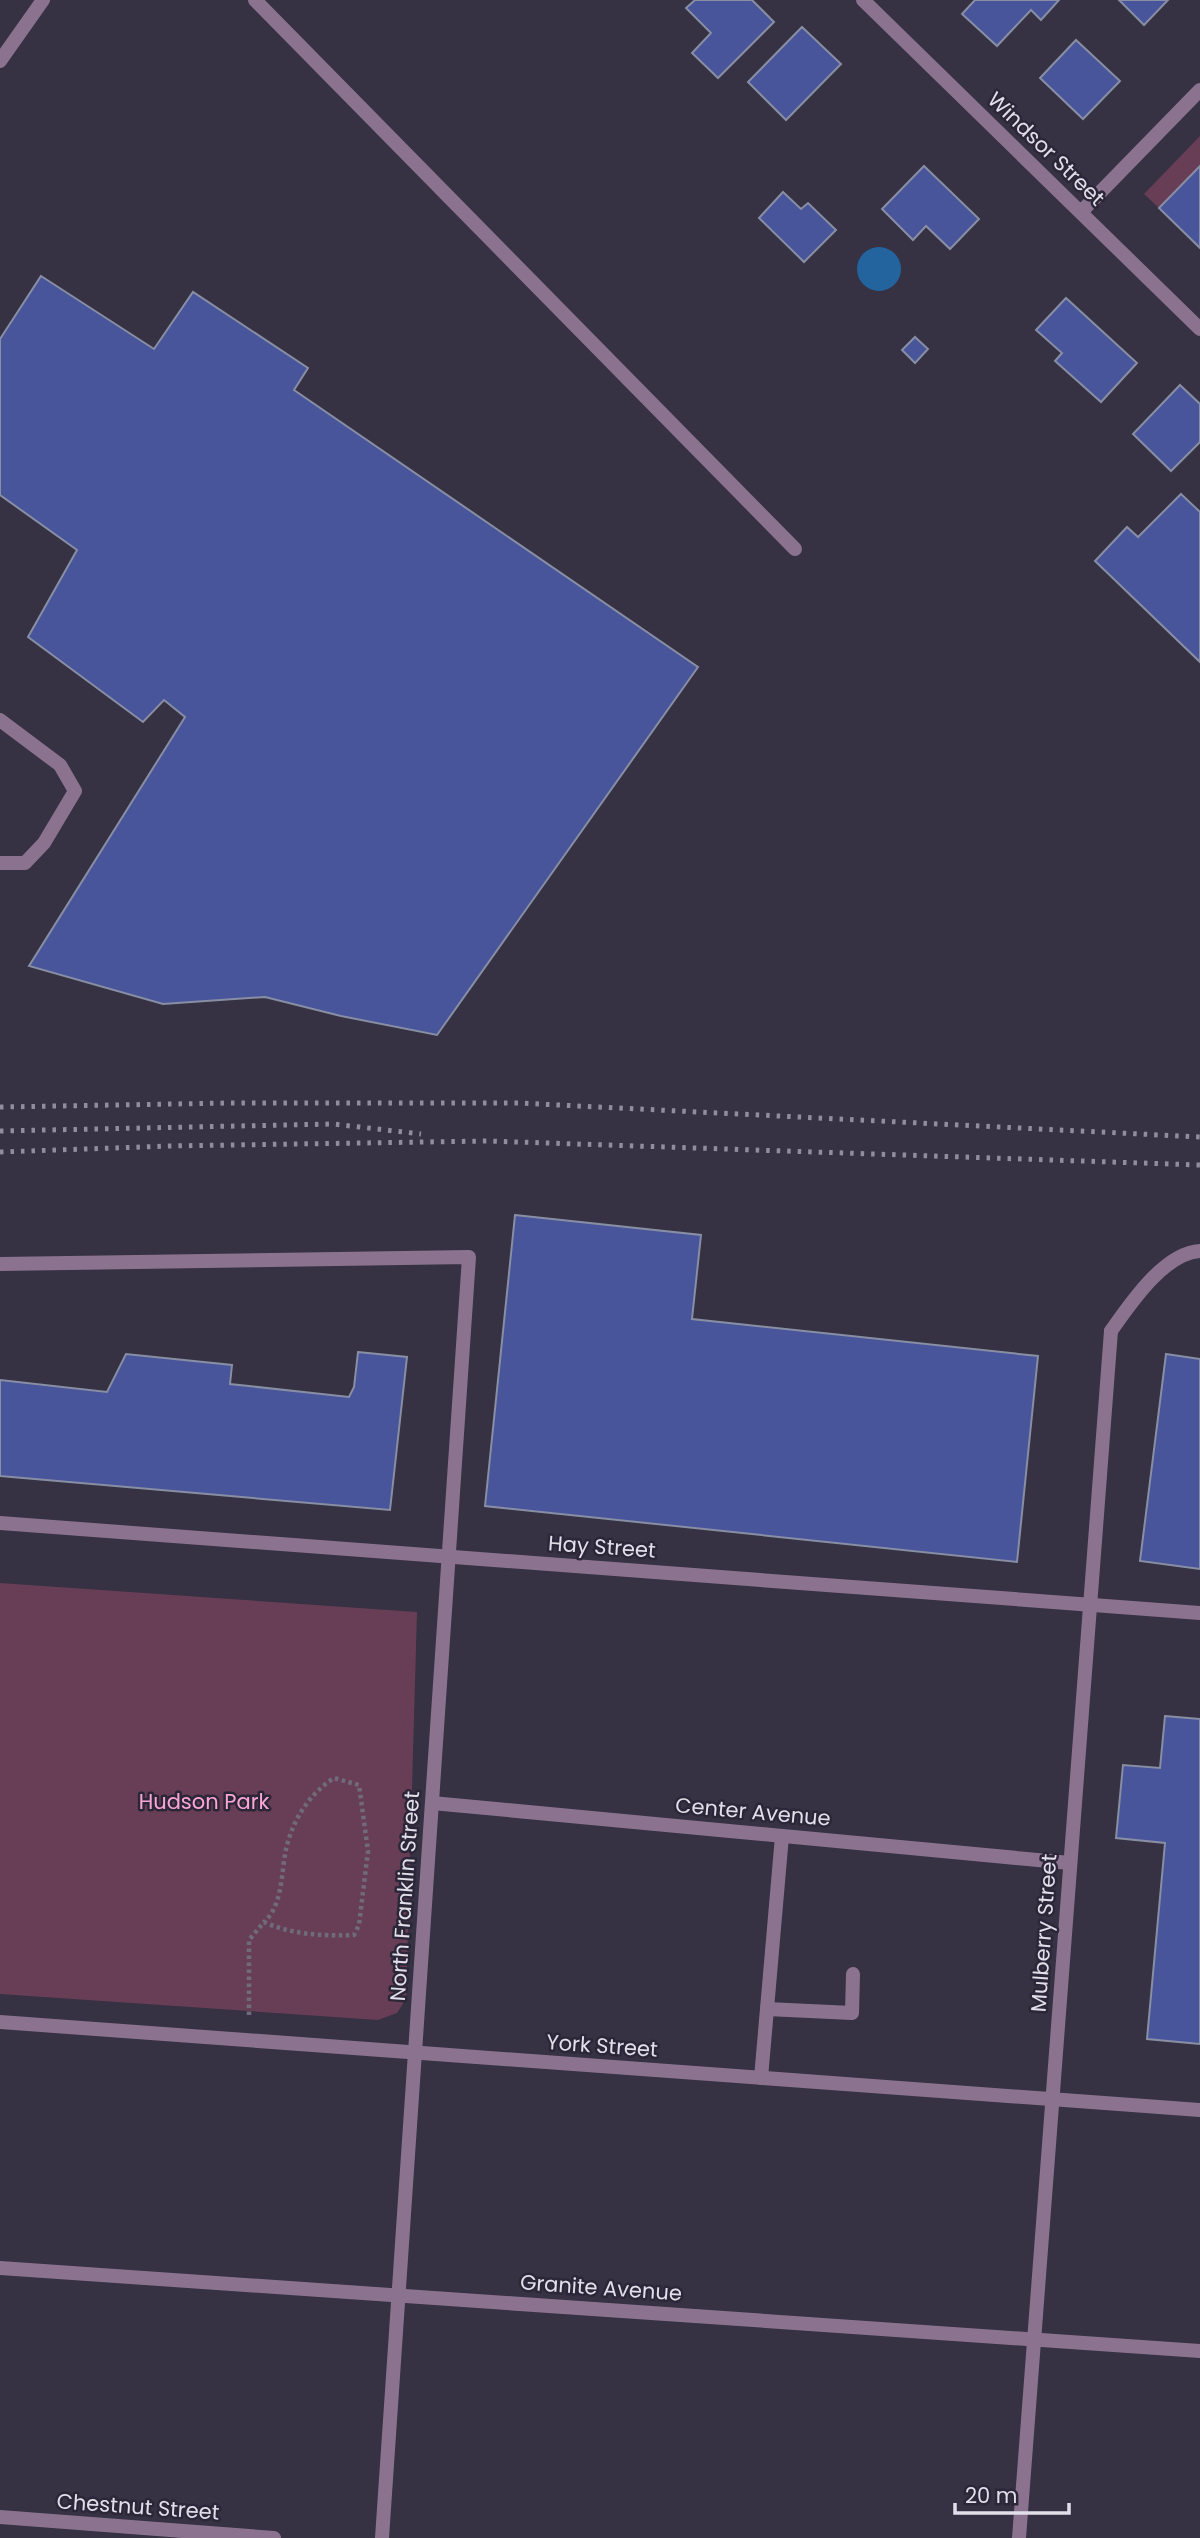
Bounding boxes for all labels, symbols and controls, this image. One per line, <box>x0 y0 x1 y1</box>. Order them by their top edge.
street label: Windsor Street <box>981 85 1111 212</box>
street label: Hay Street <box>547 1528 657 1565</box>
park label: Hudson Park <box>139 1787 269 1816</box>
street label: North Franklin Street <box>383 1790 426 2002</box>
street label: Center Avenue <box>674 1790 832 1833</box>
street label: Mulberry Street <box>1024 1853 1063 2013</box>
street label: York Street <box>545 2027 659 2064</box>
street label: Granite Avenue <box>519 2267 683 2308</box>
scale bar <box>955 2472 1069 2516</box>
text: 20 m <box>965 2481 1018 2510</box>
street label: Chestnut Street <box>56 2486 220 2527</box>

